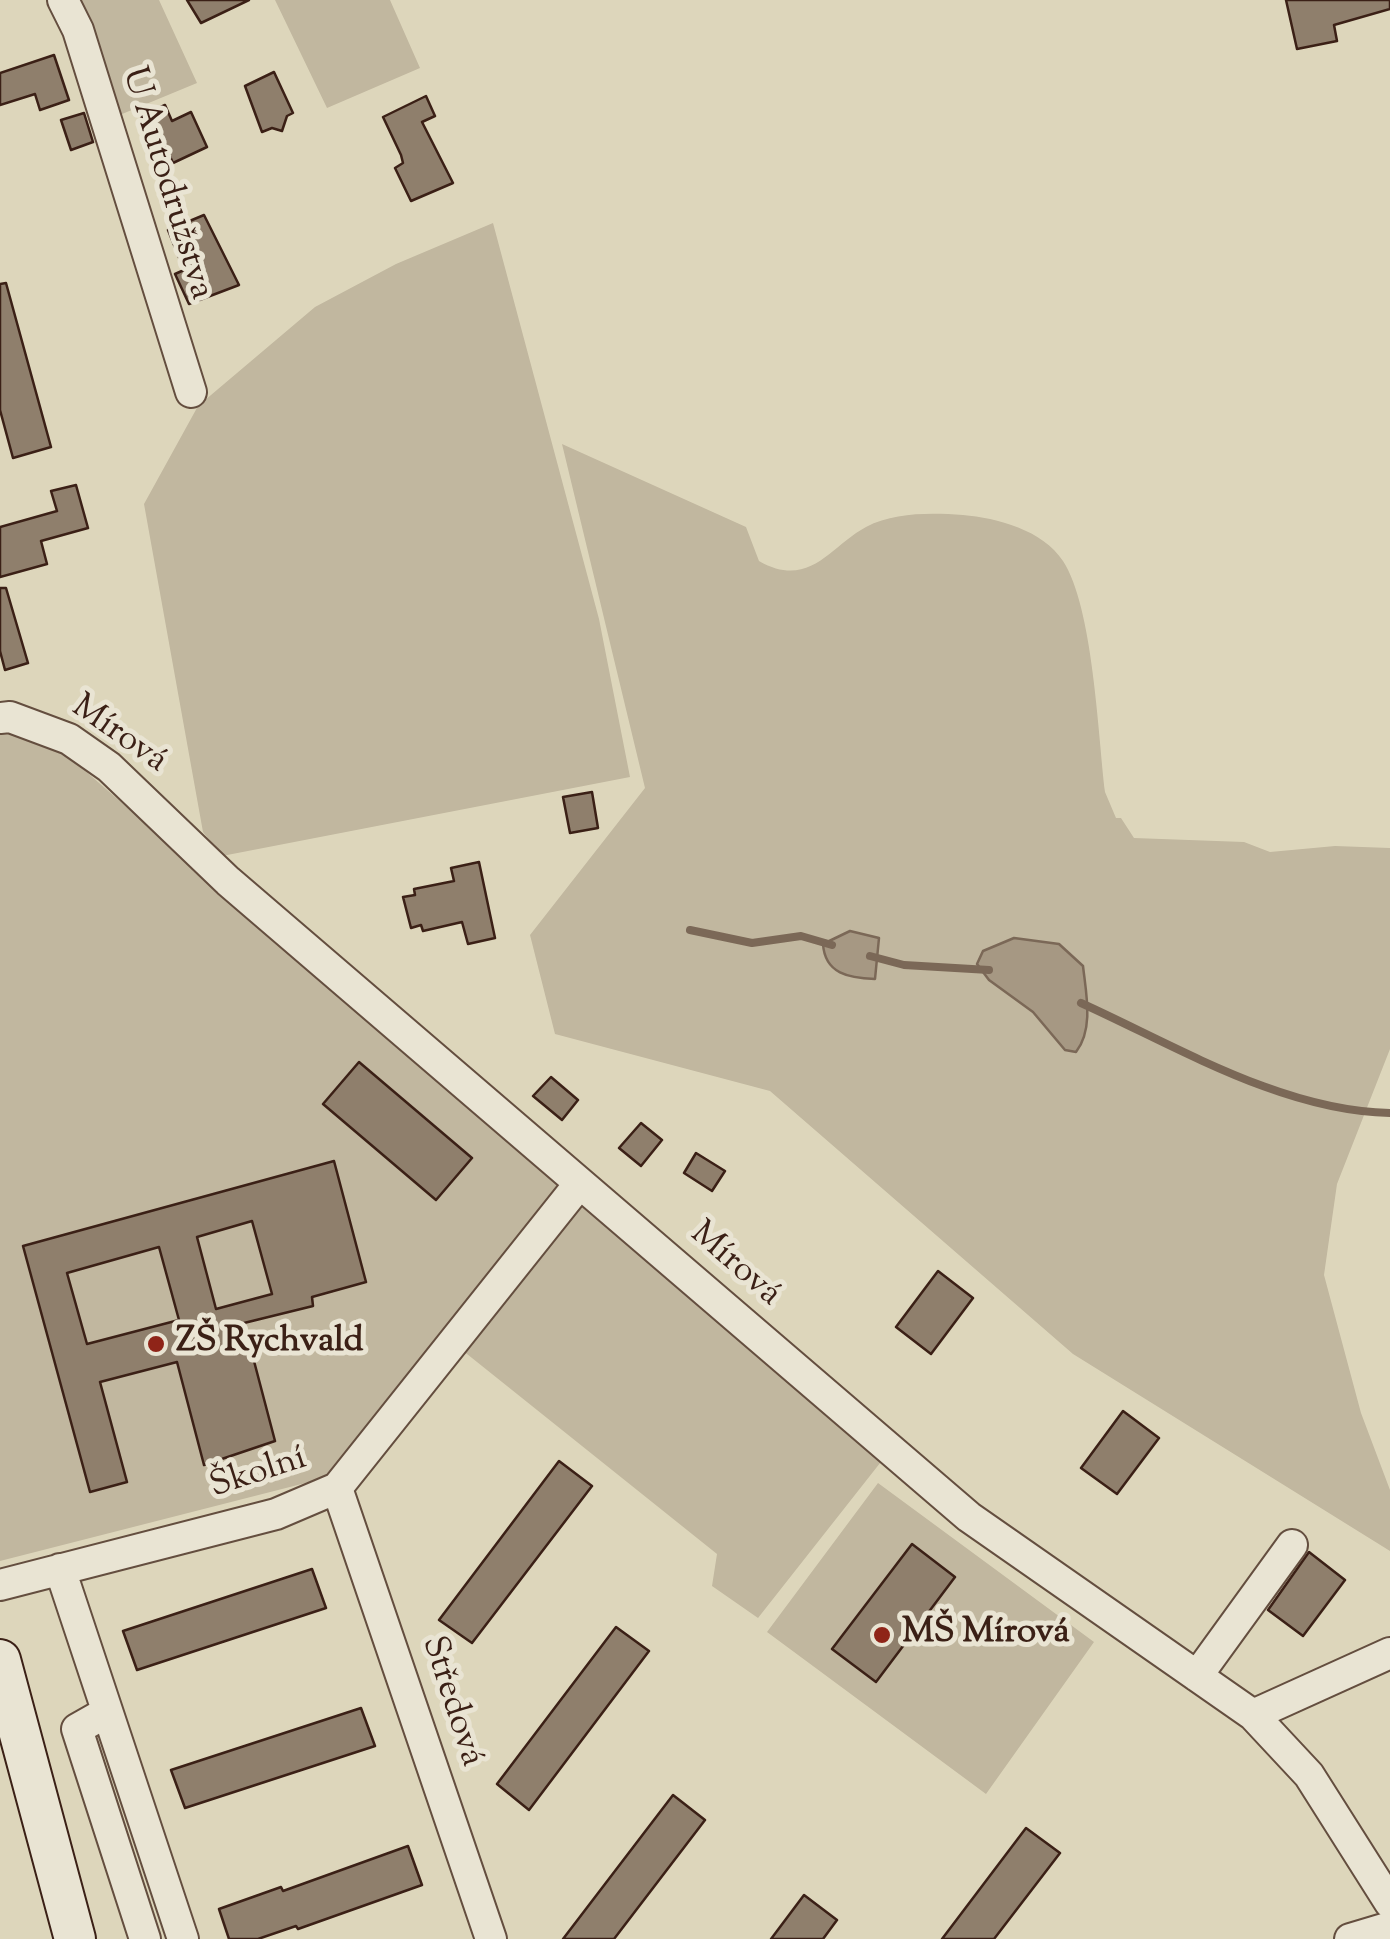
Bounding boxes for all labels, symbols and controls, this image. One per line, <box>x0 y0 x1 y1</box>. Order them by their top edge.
street label: U Autodružstva <box>110 63 220 305</box>
street label: Mírová <box>62 688 174 784</box>
street label: Mírová <box>680 1215 788 1317</box>
place label: ZŠ Rychvald <box>176 1323 363 1365</box>
marker: ZŠ Rychvald <box>145 1333 167 1355</box>
street label: Školní <box>206 1440 312 1510</box>
place label: MŠ Mírová <box>902 1614 1070 1656</box>
marker: MŠ Mírová <box>871 1624 893 1646</box>
street label: Středová <box>409 1632 491 1772</box>

